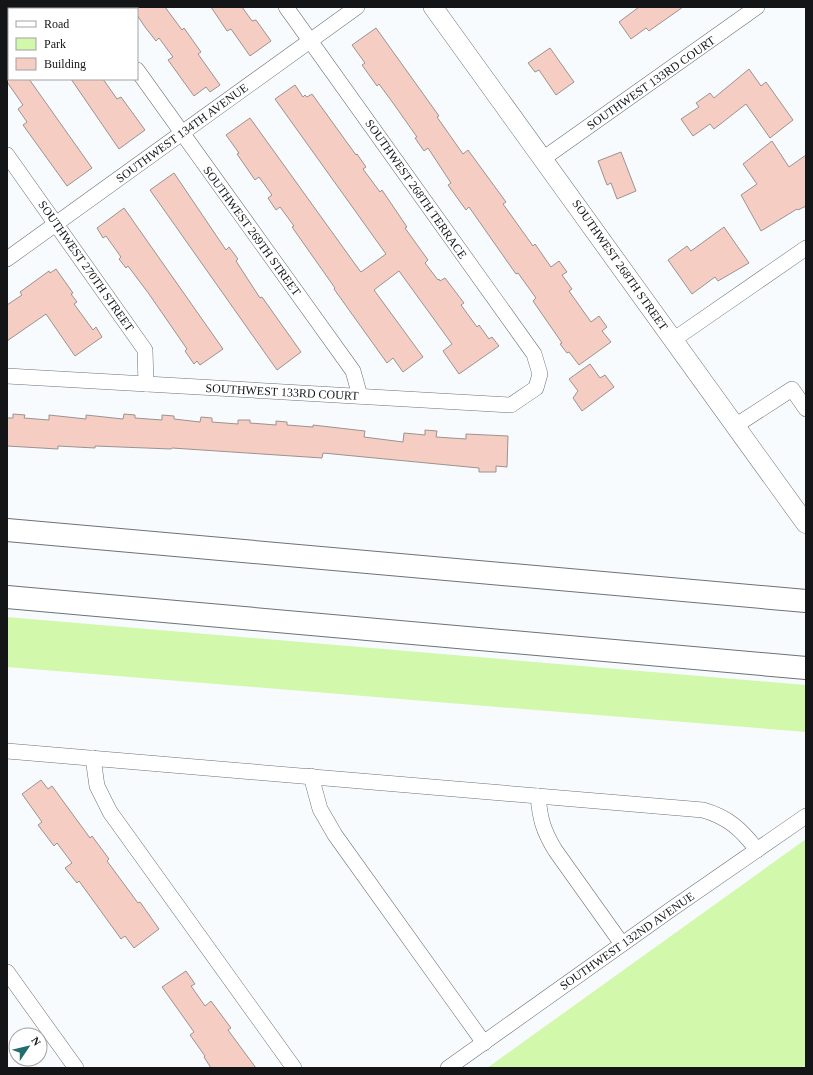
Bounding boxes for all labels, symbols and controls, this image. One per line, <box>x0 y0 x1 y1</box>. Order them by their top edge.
legend <box>8 8 138 80</box>
text: Road <box>44 17 69 31</box>
street label: SOUTHWEST 133RD COURT <box>584 33 718 133</box>
text: Park <box>44 37 66 51</box>
text: Building <box>44 57 86 71</box>
street label: SOUTHWEST 134TH AVENUE <box>113 80 251 186</box>
street label: SOUTHWEST 268TH TERRACE <box>362 117 470 261</box>
street label: SOUTHWEST 269TH STREET <box>200 164 304 299</box>
street label: SOUTHWEST 268TH STREET <box>569 197 671 334</box>
street label: SOUTHWEST 270TH STREET <box>35 198 137 335</box>
street label: SOUTHWEST 133RD COURT <box>205 381 359 403</box>
street label: SOUTHWEST 132ND AVENUE <box>557 889 697 993</box>
north arrow <box>8 1027 48 1067</box>
text: N <box>29 1035 43 1048</box>

